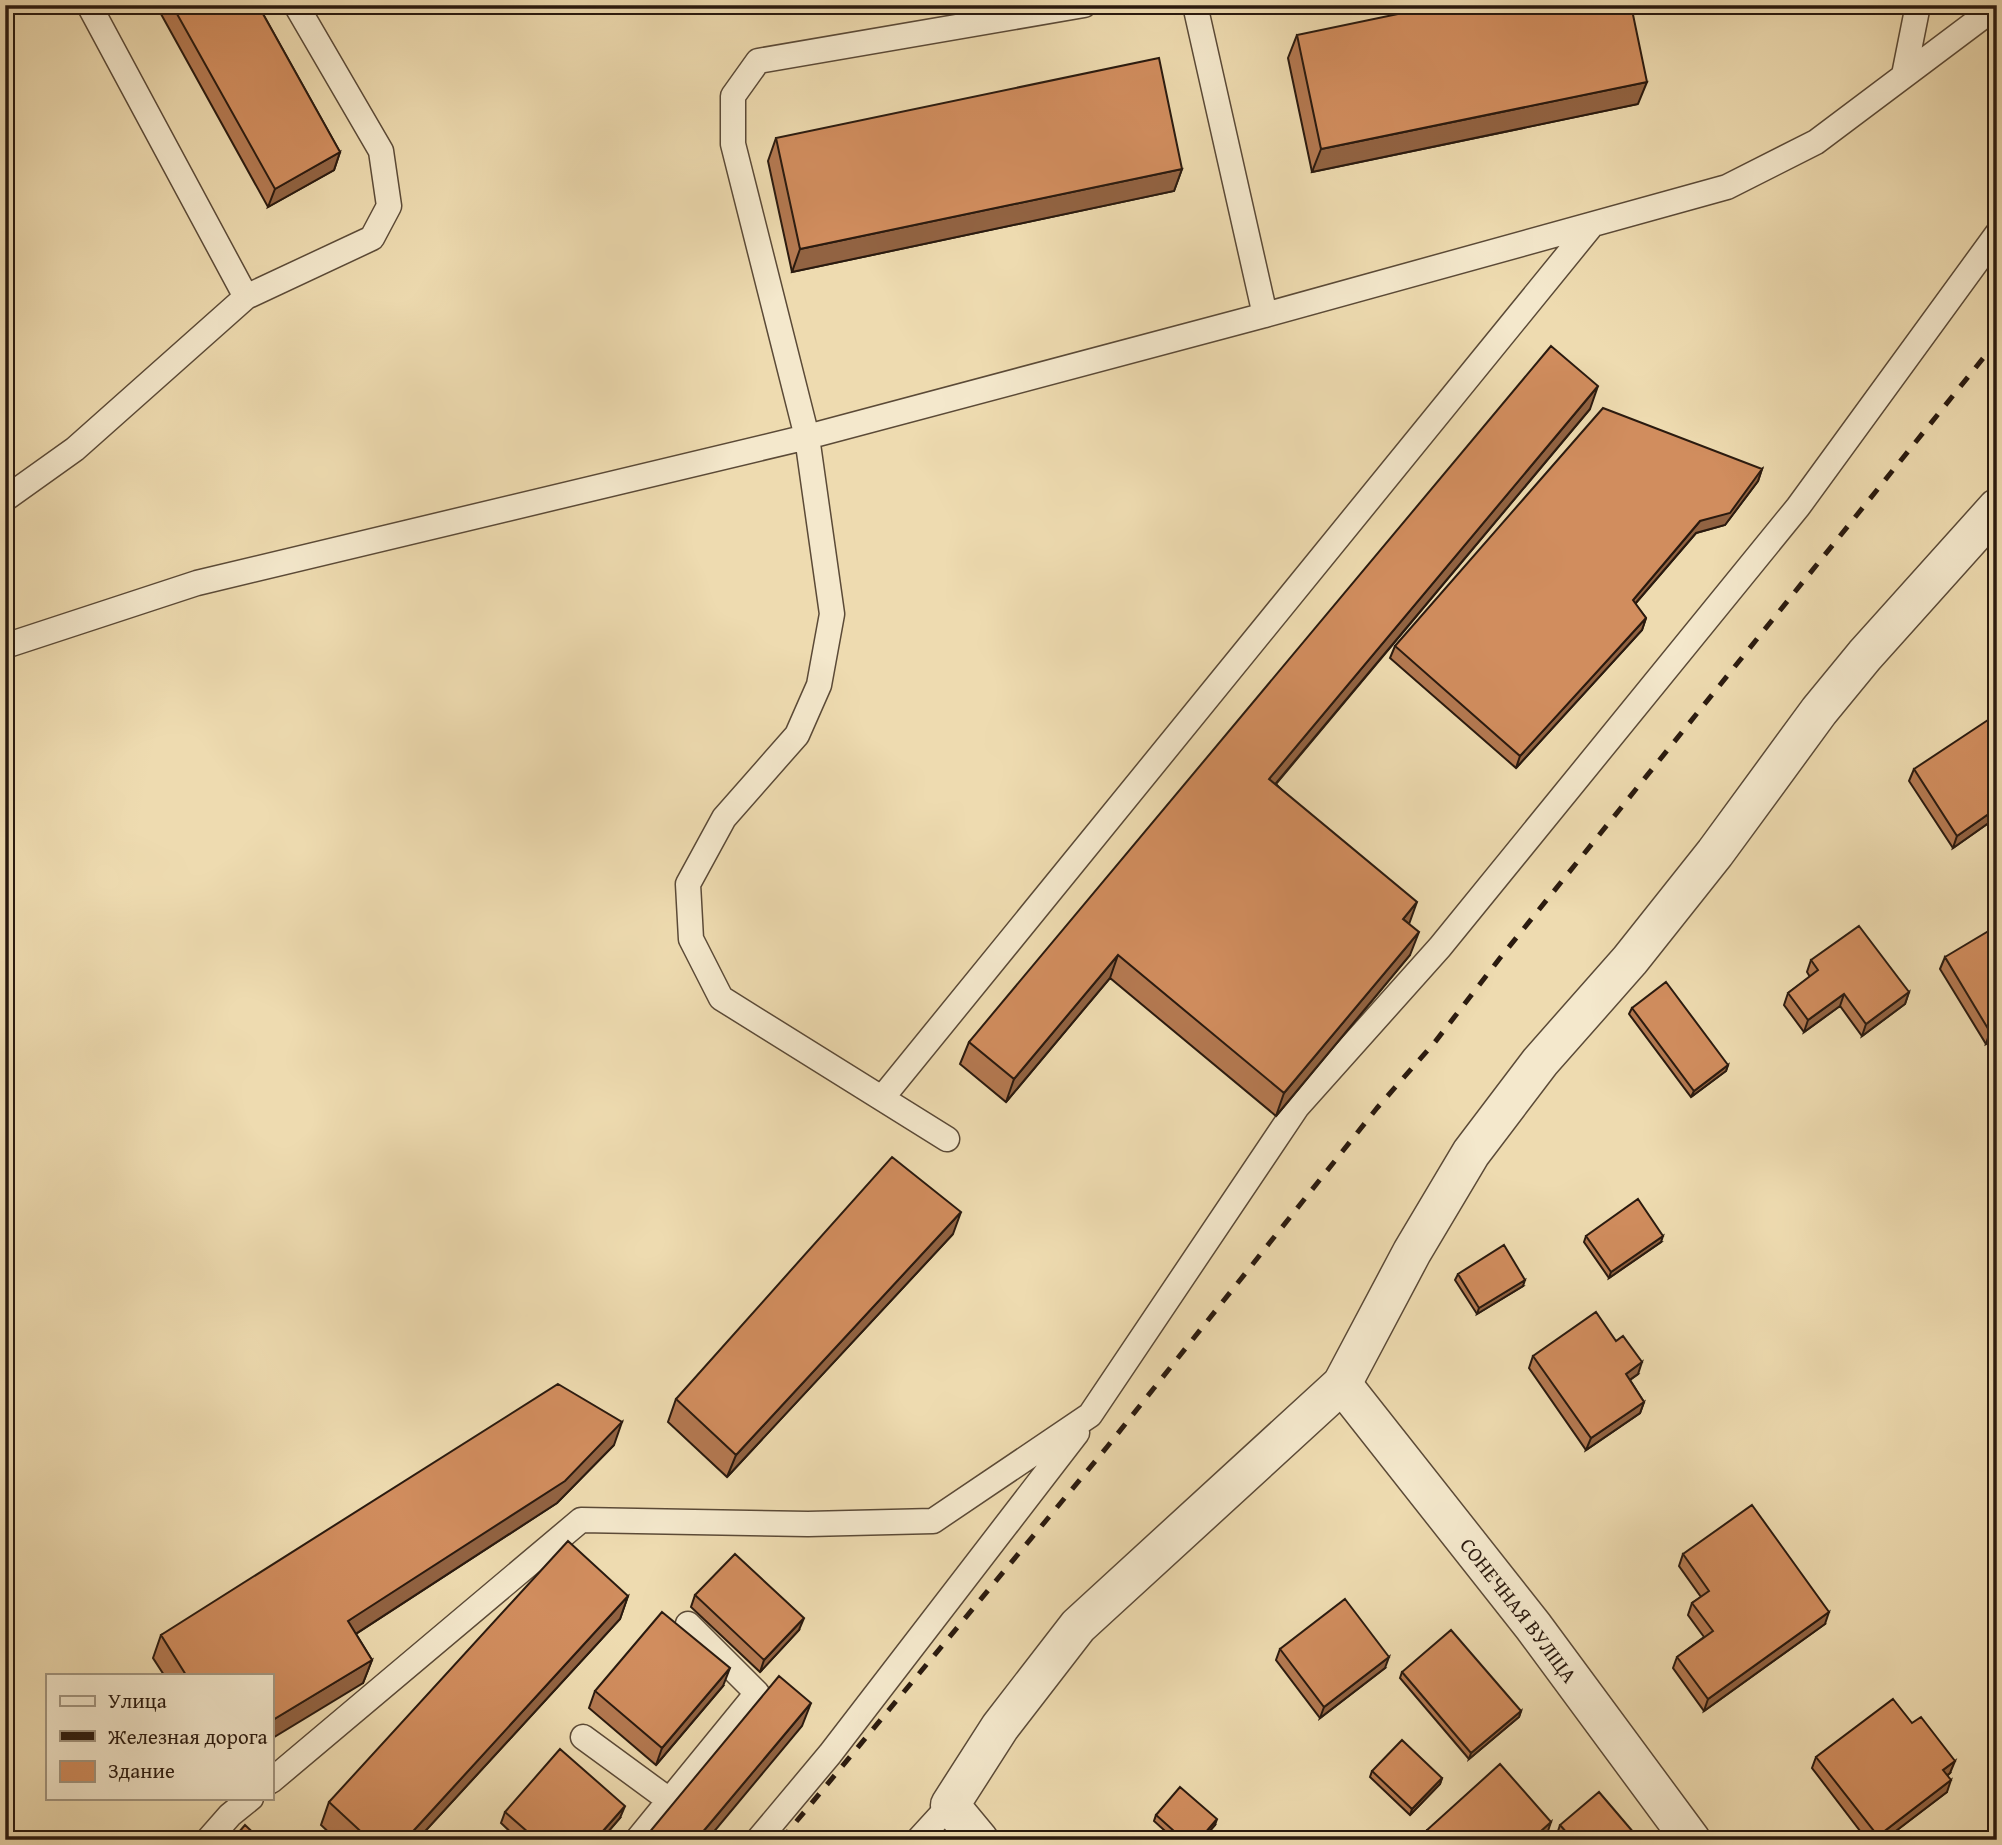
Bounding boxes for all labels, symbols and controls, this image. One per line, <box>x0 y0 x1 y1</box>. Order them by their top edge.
street label: СОНЕЧНАЯ ВУЛІЦА <box>1453 1531 1585 1689</box>
legend <box>46 1674 273 1800</box>
text: Улица <box>108 1685 167 1716</box>
text: Железная дорога <box>107 1721 268 1752</box>
text: Здание <box>108 1755 175 1786</box>

